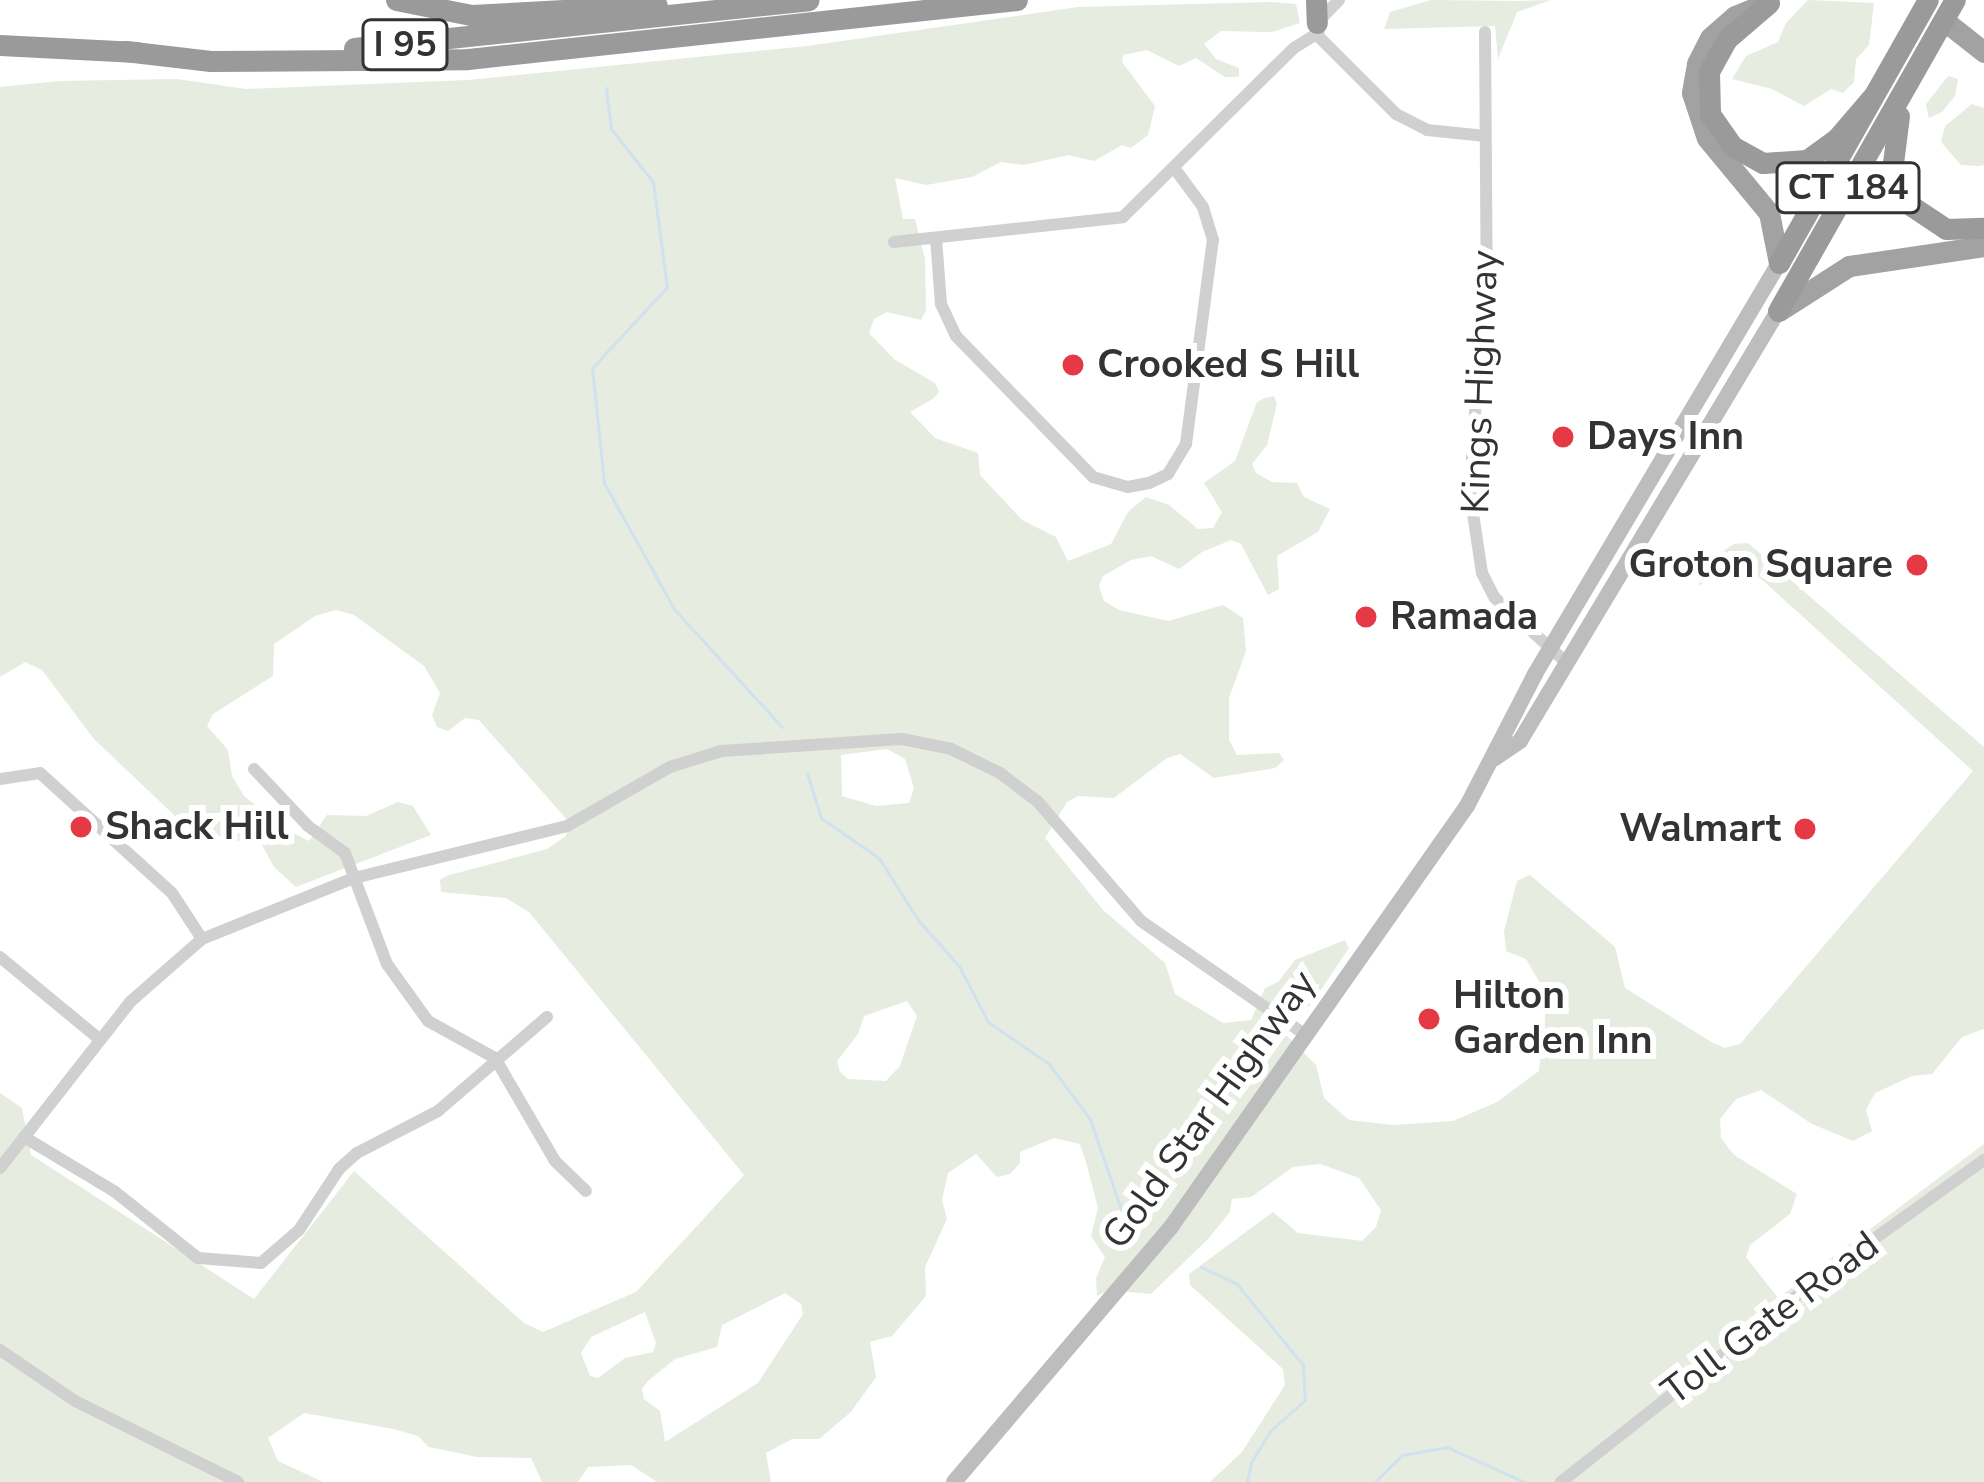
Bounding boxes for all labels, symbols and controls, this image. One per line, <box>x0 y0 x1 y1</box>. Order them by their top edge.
road number: I 95 <box>360 15 450 75</box>
road number: CT 184 <box>1773 158 1923 218</box>
street label: Kings Highway <box>1453 249 1509 515</box>
place label: Crooked S Hill <box>1097 342 1359 388</box>
marker: Crooked S Hill <box>1060 352 1086 378</box>
place label: Days Inn <box>1587 414 1744 460</box>
marker: Days Inn <box>1550 424 1576 450</box>
place label: Groton Square <box>1628 542 1893 588</box>
marker: Groton Square <box>1904 552 1930 578</box>
place label: Ramada <box>1390 594 1538 640</box>
marker: Ramada <box>1353 604 1379 630</box>
place label: Shack Hill <box>105 804 289 850</box>
place label: Walmart <box>1619 806 1781 852</box>
marker: Shack Hill <box>68 814 94 840</box>
marker: Walmart <box>1792 816 1818 842</box>
street label: Gold Star Highway <box>1093 962 1327 1258</box>
place label: Hilton Garden Inn <box>1453 974 1652 1065</box>
marker: Hilton Garden Inn <box>1416 1006 1442 1032</box>
street label: Toll Gate Road <box>1653 1222 1889 1416</box>

